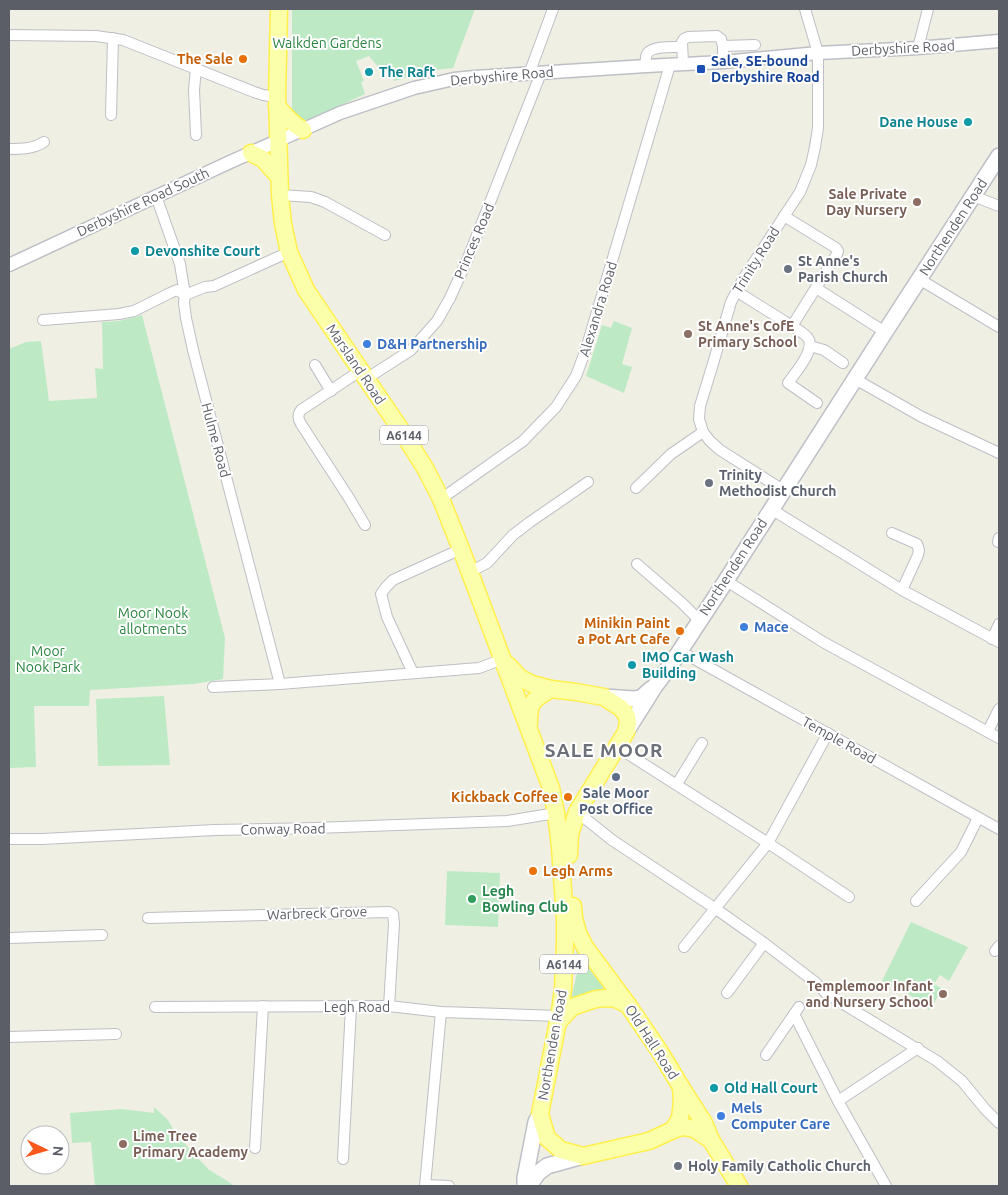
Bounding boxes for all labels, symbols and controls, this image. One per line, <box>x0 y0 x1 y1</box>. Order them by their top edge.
park label: Walkden Gardens <box>272 35 382 51</box>
street label: Derbyshire Road <box>851 37 955 59</box>
place label: The Sale <box>177 51 233 67</box>
marker: The Sale <box>237 53 249 65</box>
place label: Sale, SE-bound Derbyshire Road <box>711 53 820 85</box>
marker: Sale, SE-bound Derbyshire Road <box>695 63 707 75</box>
place label: The Raft <box>379 64 435 80</box>
street label: Derbyshire Road <box>450 64 554 88</box>
marker: The Raft <box>363 66 375 78</box>
place label: Dane House <box>879 114 958 130</box>
marker: Dane House <box>962 116 974 128</box>
street label: Derbyshire Road South <box>74 164 212 240</box>
street label: Northenden Road <box>916 176 990 278</box>
place label: Sale Private Day Nursery <box>826 186 908 218</box>
marker: Sale Private Day Nursery <box>911 196 923 208</box>
street label: Princes Road <box>451 201 497 281</box>
street label: Trinity Road <box>729 224 783 296</box>
place label: Devonshite Court <box>145 243 260 259</box>
marker: Devonshite Court <box>129 245 141 257</box>
place label: St Anne's Parish Church <box>798 253 888 285</box>
street label: Alexandra Road <box>576 259 620 359</box>
marker: St Anne's Parish Church <box>782 263 794 275</box>
place label: St Anne's CofE Primary School <box>698 318 797 350</box>
street label: Marsland Road <box>323 321 389 407</box>
marker: St Anne's CofE Primary School <box>682 328 694 340</box>
place label: D&H Partnership <box>377 336 487 352</box>
marker: D&H Partnership <box>361 338 373 350</box>
street label: Hulme Road <box>198 401 234 479</box>
road number: A6144 <box>380 426 428 444</box>
place label: Trinity Methodist Church <box>719 467 836 499</box>
marker: Trinity Methodist Church <box>703 477 715 489</box>
street label: Northenden Road <box>696 516 770 618</box>
park label: Moor Nook allotments <box>118 605 188 637</box>
place label: Minikin Paint a Pot Art Cafe <box>577 615 670 647</box>
place label: Mace <box>754 619 789 635</box>
marker: Mace <box>738 621 750 633</box>
marker: Minikin Paint a Pot Art Cafe <box>674 625 686 637</box>
park label: Moor Nook Park <box>16 643 80 675</box>
place label: IMO Car Wash Building <box>642 649 734 681</box>
marker: IMO Car Wash Building <box>626 659 638 671</box>
street label: Temple Road <box>799 713 879 767</box>
district label: SALE MOOR <box>545 739 663 761</box>
marker: Sale Moor Post Office <box>610 771 622 783</box>
place label: Sale Moor Post Office <box>579 785 653 817</box>
place label: Kickback Coffee <box>451 789 558 805</box>
marker: Kickback Coffee <box>562 791 574 803</box>
street label: Conway Road <box>240 820 326 838</box>
place label: Legh Arms <box>543 863 613 879</box>
marker: Legh Arms <box>527 865 539 877</box>
place label: Legh Bowling Club <box>482 883 568 915</box>
marker: Legh Bowling Club <box>466 893 478 905</box>
street label: Warbreck Grove <box>267 903 367 923</box>
road number: A6144 <box>540 954 588 974</box>
place label: Templemoor Infant and Nursery School <box>805 978 933 1010</box>
street label: Northenden Road <box>534 988 570 1102</box>
marker: Templemoor Infant and Nursery School <box>937 988 949 1000</box>
street label: Legh Road <box>324 999 390 1015</box>
street label: Old Hall Road <box>622 1002 682 1082</box>
place label: Old Hall Court <box>724 1080 818 1096</box>
marker: Old Hall Court <box>708 1082 720 1094</box>
place label: Mels Computer Care <box>731 1100 830 1132</box>
marker: Mels Computer Care <box>715 1110 727 1122</box>
north arrow <box>20 1125 70 1175</box>
place label: Lime Tree Primary Academy <box>133 1128 249 1160</box>
marker: Lime Tree Primary Academy <box>117 1138 129 1150</box>
text: N <box>50 1145 66 1157</box>
place label: Holy Family Catholic Church <box>688 1158 871 1174</box>
marker: Holy Family Catholic Church <box>672 1160 684 1172</box>

